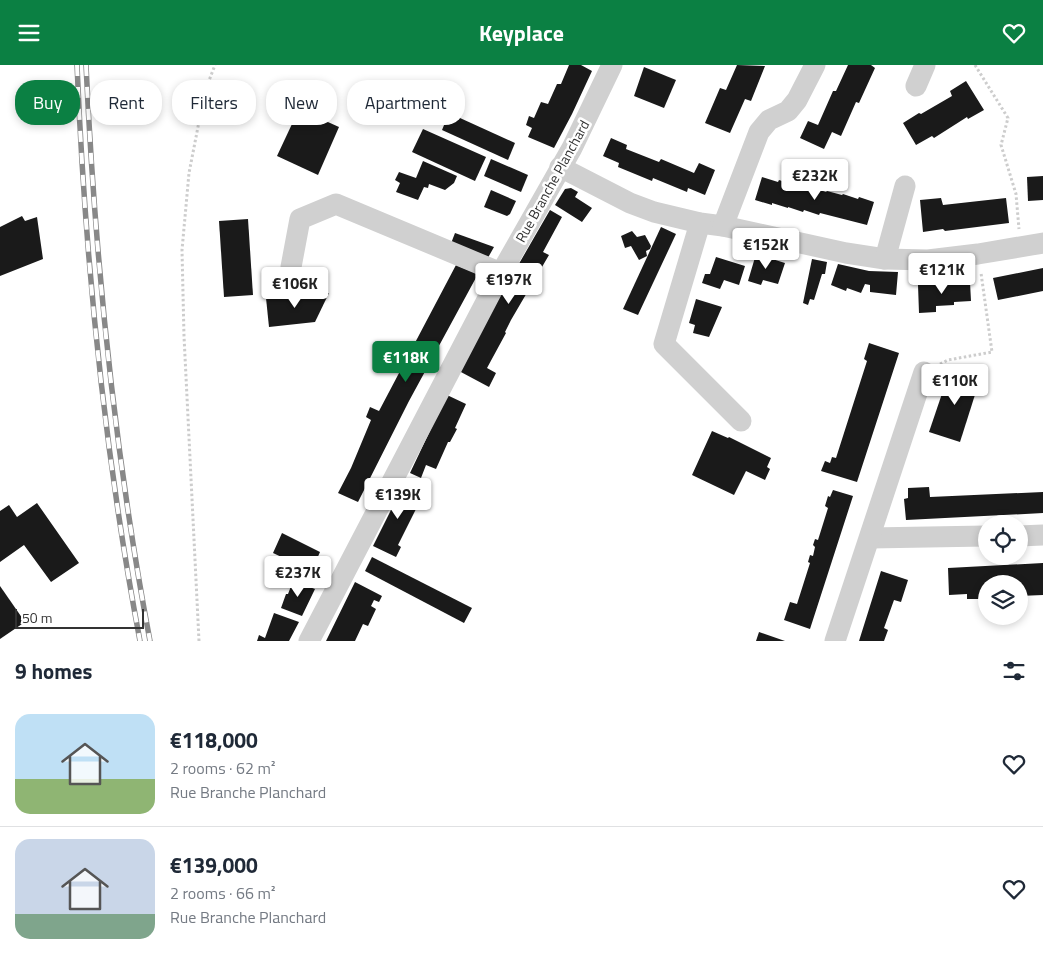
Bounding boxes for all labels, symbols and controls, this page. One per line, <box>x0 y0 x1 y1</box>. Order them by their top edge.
text: Keyplace <box>479 16 564 50</box>
icon: menu <box>15 19 43 47</box>
icon: heart <box>1000 19 1028 47</box>
chip: Buy <box>15 80 80 125</box>
chip: Rent <box>90 80 162 125</box>
chip: Filters <box>172 80 256 125</box>
chip: New <box>266 80 337 125</box>
chip: Apartment <box>347 80 465 125</box>
street label: Rue Branche Planchard <box>510 116 594 246</box>
pin: €232K <box>780 159 850 201</box>
text: €232K <box>792 163 838 187</box>
pin: €152K <box>731 227 801 270</box>
text: €152K <box>743 232 789 256</box>
pin: €121K <box>907 253 977 295</box>
text: €121K <box>919 257 965 281</box>
pin: €197K <box>474 263 544 305</box>
pin: €106K <box>260 267 330 309</box>
text: €197K <box>486 267 532 291</box>
text: €106K <box>272 271 318 295</box>
pin: €118K <box>371 341 441 383</box>
text: €118K <box>383 345 429 369</box>
pin: €110K <box>920 363 990 406</box>
text: €110K <box>932 368 978 392</box>
pin: €139K <box>363 477 433 520</box>
text: €139K <box>375 482 421 506</box>
map controls <box>978 515 1028 625</box>
button: locate <box>978 515 1028 565</box>
pin: €237K <box>263 555 333 598</box>
text: €237K <box>275 560 321 584</box>
button: layers <box>978 575 1028 625</box>
scale bar <box>15 606 144 629</box>
text: 50 m <box>22 607 52 628</box>
text: 9 homes <box>15 655 92 687</box>
icon: filters <box>1000 657 1028 685</box>
text: €118,000 <box>170 724 258 756</box>
icon: home <box>55 734 115 794</box>
icon: heart <box>1000 750 1028 778</box>
text: 2 rooms · 62 m² <box>170 756 275 780</box>
text: Rue Branche Planchard <box>170 780 326 804</box>
text: €139,000 <box>170 849 258 881</box>
icon: home <box>55 859 115 919</box>
icon: heart <box>1000 875 1028 903</box>
text: 2 rooms · 66 m² <box>170 881 275 905</box>
text: Rue Branche Planchard <box>170 905 326 929</box>

